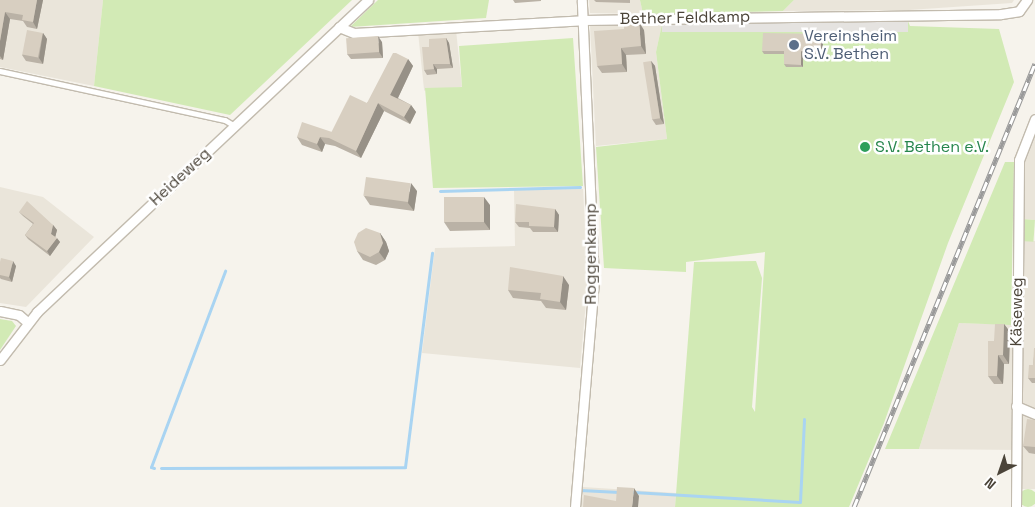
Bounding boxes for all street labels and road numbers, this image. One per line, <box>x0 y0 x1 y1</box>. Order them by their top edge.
street label: Bether Feldkamp <box>620 7 750 29</box>
street label: Heideweg <box>146 144 214 210</box>
street label: Roggenkamp <box>581 203 601 305</box>
street label: Käseweg <box>1007 277 1027 347</box>

